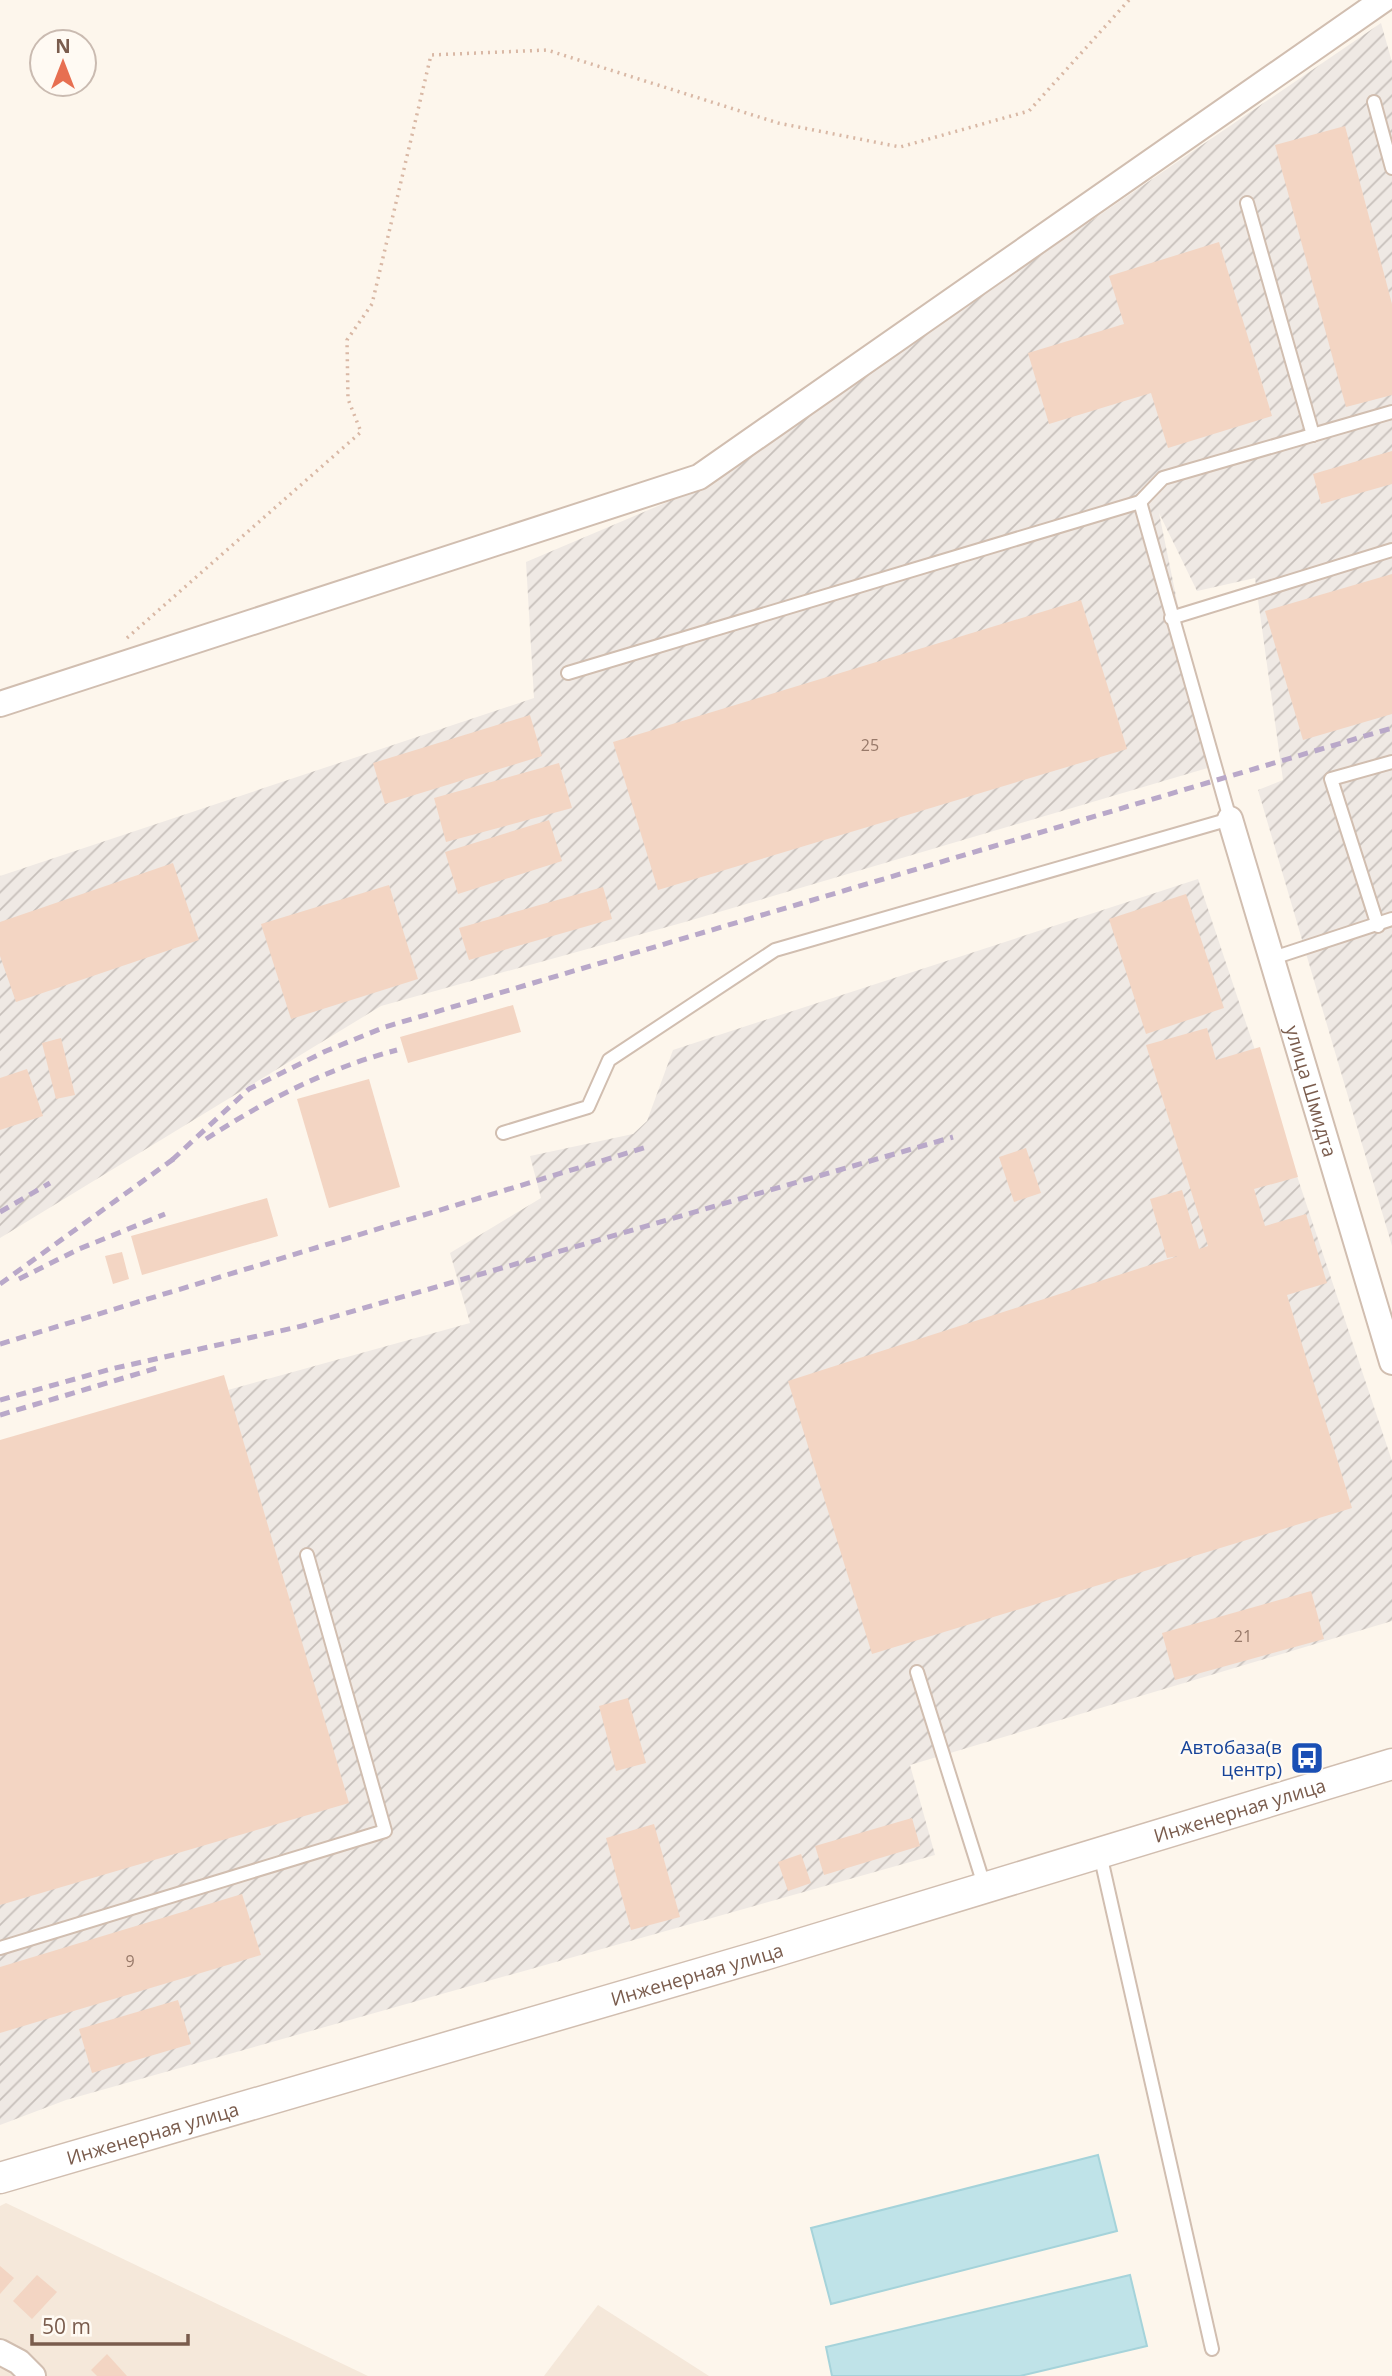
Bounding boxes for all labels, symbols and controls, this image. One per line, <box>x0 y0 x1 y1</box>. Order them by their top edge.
north arrow <box>28 28 98 98</box>
text: N <box>55 33 71 59</box>
house number: 25 <box>861 734 879 756</box>
street label: улица Шмидта <box>1279 1022 1343 1160</box>
house number: 21 <box>1234 1625 1252 1647</box>
place label: Автобаза(в центр) <box>1181 1734 1282 1782</box>
bus stop icon: Автобаза(в центр) <box>1288 1739 1326 1777</box>
street label: Инженерная улица <box>1150 1772 1329 1849</box>
street label: Инженерная улица <box>608 1937 786 2012</box>
house number: 9 <box>125 1950 135 1972</box>
street label: Инженерная улица <box>63 2096 242 2171</box>
scale bar <box>32 2302 187 2346</box>
text: 50 m <box>42 2312 91 2340</box>

